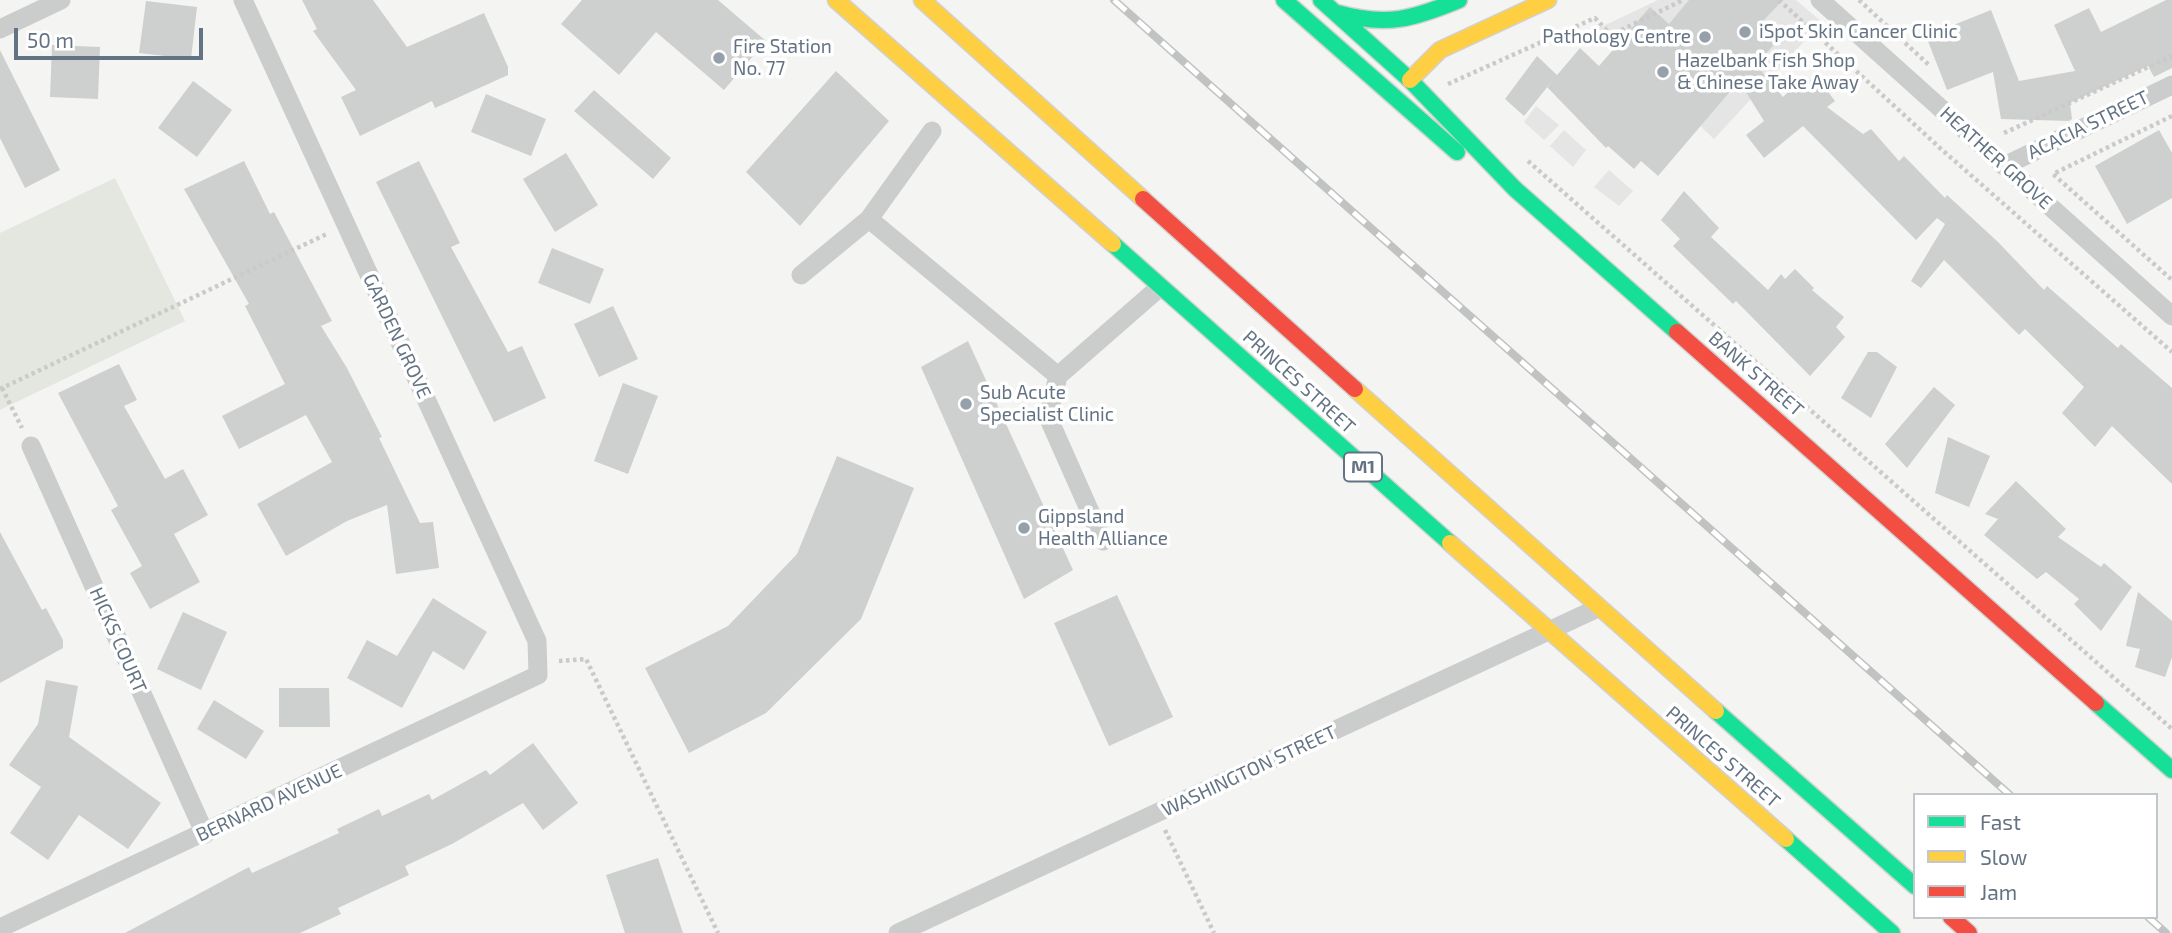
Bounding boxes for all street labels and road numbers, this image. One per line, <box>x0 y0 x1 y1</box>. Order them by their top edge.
street label: ACACIA STREET <box>2024 86 2152 164</box>
street label: HEATHER GROVE <box>1935 102 2057 214</box>
street label: GARDEN GROVE <box>358 270 436 402</box>
street label: PRINCES STREET <box>1238 326 1360 438</box>
street label: BANK STREET <box>1704 327 1808 421</box>
road number: M1 <box>1344 452 1382 481</box>
street label: HICKS COURT <box>85 584 151 696</box>
street label: PRINCES STREET <box>1661 701 1785 813</box>
street label: WASHINGTON STREET <box>1158 721 1340 821</box>
street label: BERNARD AVENUE <box>193 759 345 847</box>

